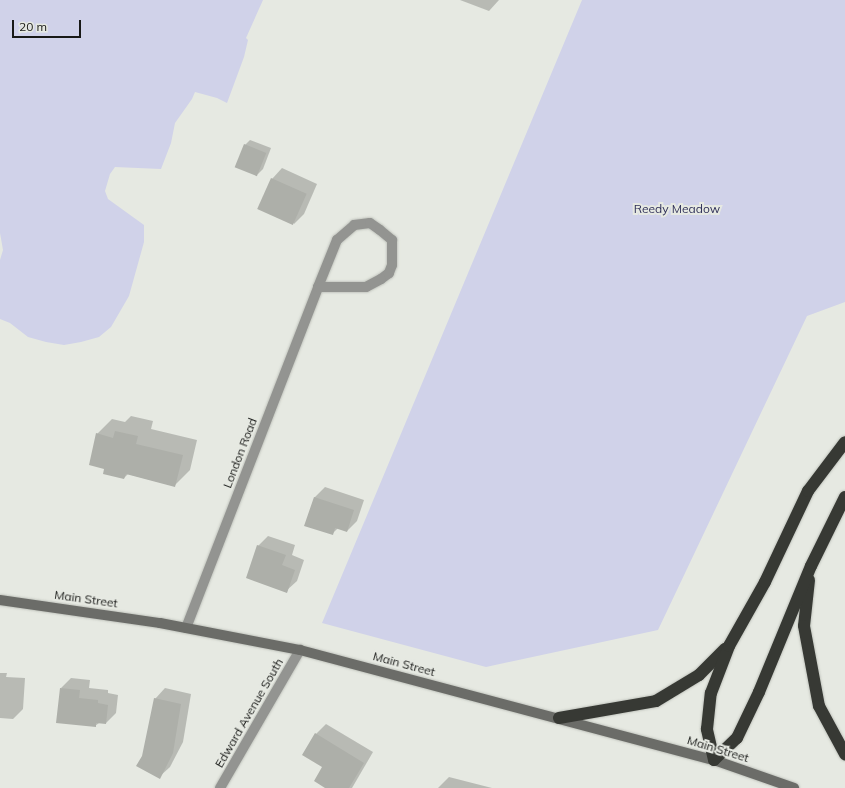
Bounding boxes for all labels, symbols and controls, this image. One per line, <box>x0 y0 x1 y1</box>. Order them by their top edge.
scale bar <box>14 12 83 38</box>
text: 20 m <box>19 19 47 34</box>
park label: Reedy Meadow <box>634 202 720 216</box>
street label: London Road <box>220 416 260 490</box>
street label: Main Street <box>53 587 119 611</box>
street label: Main Street <box>371 649 437 679</box>
street label: Edward Avenue South <box>212 656 286 770</box>
street label: Main Street <box>685 733 751 765</box>

